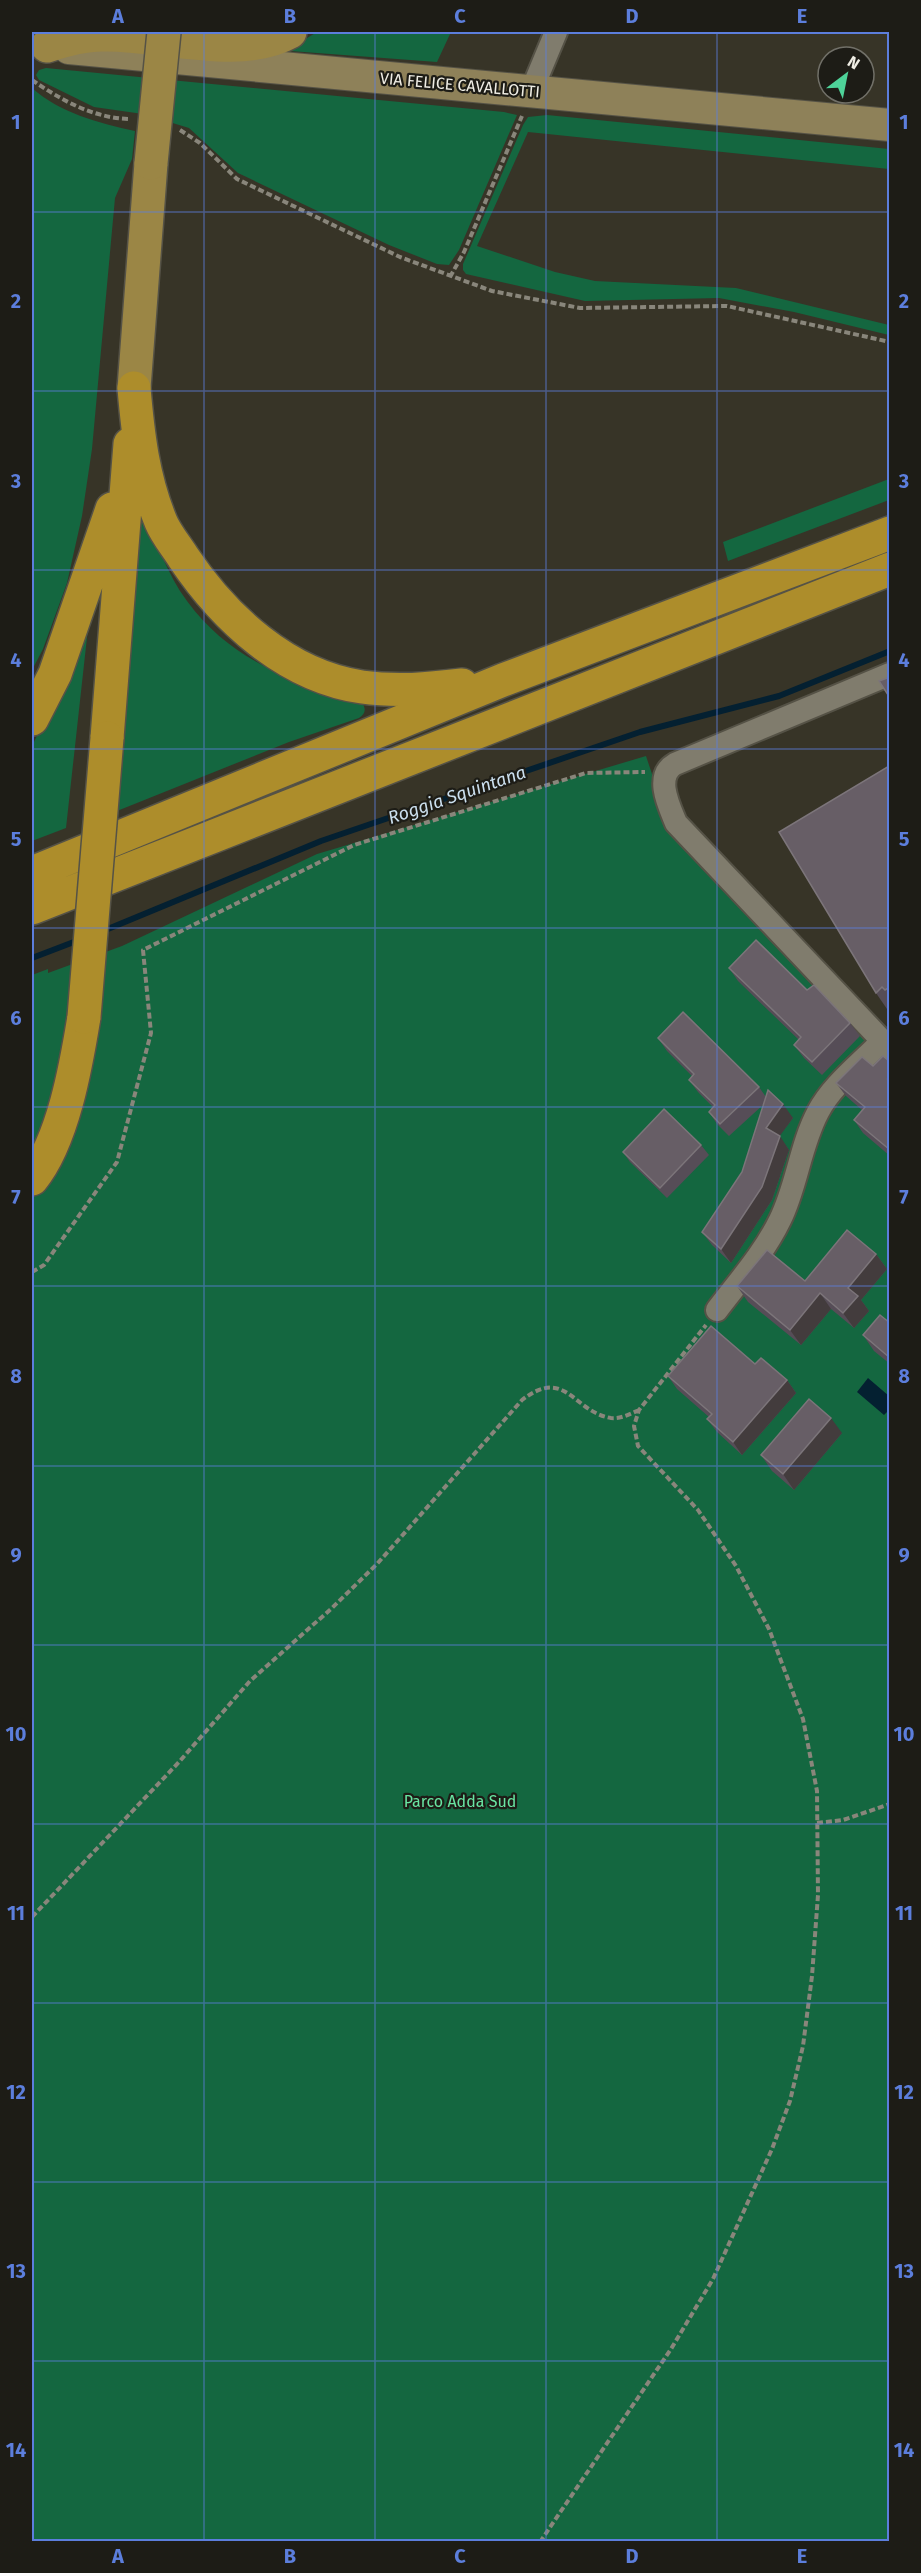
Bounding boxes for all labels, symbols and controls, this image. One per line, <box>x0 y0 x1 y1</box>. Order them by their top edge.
text: A <box>111 4 125 28</box>
text: B <box>284 4 296 28</box>
text: C <box>454 4 466 28</box>
text: D <box>625 4 639 28</box>
text: E <box>797 4 807 28</box>
north arrow <box>816 45 876 105</box>
text: N <box>844 52 863 74</box>
street label: VIA FELICE CAVALLOTTI <box>379 69 541 101</box>
text: 1 <box>11 110 21 134</box>
text: 1 <box>899 110 909 134</box>
text: 2 <box>11 289 21 313</box>
text: 2 <box>899 289 909 313</box>
text: 3 <box>10 469 21 493</box>
text: 3 <box>898 469 909 493</box>
text: 4 <box>10 648 22 672</box>
text: 4 <box>898 648 910 672</box>
water label: Roggia Squintana <box>385 761 529 829</box>
text: 5 <box>11 827 22 851</box>
text: 5 <box>899 827 910 851</box>
text: 6 <box>10 1006 22 1030</box>
text: 6 <box>898 1006 910 1030</box>
text: 7 <box>11 1185 21 1209</box>
text: 7 <box>899 1185 909 1209</box>
text: 8 <box>10 1364 22 1388</box>
text: 8 <box>898 1364 910 1388</box>
text: 9 <box>10 1543 22 1567</box>
text: 9 <box>898 1543 910 1567</box>
text: 10 <box>6 1722 26 1746</box>
text: 10 <box>894 1722 914 1746</box>
park label: Parco Adda Sud <box>404 1792 516 1811</box>
text: 11 <box>7 1901 25 1925</box>
text: 11 <box>895 1901 913 1925</box>
text: 12 <box>6 2080 26 2104</box>
text: 12 <box>894 2080 914 2104</box>
text: 13 <box>6 2259 26 2283</box>
text: 13 <box>894 2259 914 2283</box>
text: 14 <box>6 2438 26 2462</box>
text: 14 <box>894 2438 914 2462</box>
text: A <box>111 2544 125 2568</box>
text: B <box>284 2544 296 2568</box>
text: C <box>454 2544 466 2568</box>
text: D <box>625 2544 639 2568</box>
text: E <box>797 2544 807 2568</box>

